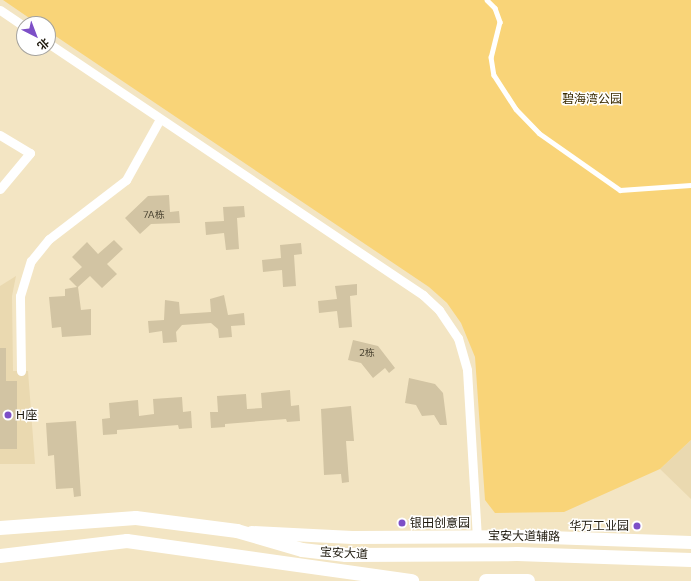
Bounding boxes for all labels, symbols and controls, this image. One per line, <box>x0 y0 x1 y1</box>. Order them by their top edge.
north arrow <box>16 16 56 56</box>
text: 北 <box>35 36 52 53</box>
park label: 碧海湾公园 <box>562 92 622 106</box>
house number: 7A栋 <box>143 209 165 221</box>
house number: 2栋 <box>359 347 375 359</box>
place label: H座 <box>16 408 37 422</box>
marker: H座 <box>3 410 13 420</box>
place label: 银田创意园 <box>410 516 470 530</box>
marker: 银田创意园 <box>397 518 407 528</box>
place label: 华万工业园 <box>569 519 629 533</box>
marker: 华万工业园 <box>632 521 642 531</box>
street label: 宝安大道辅路 <box>488 528 560 544</box>
street label: 宝安大道 <box>320 545 368 561</box>

